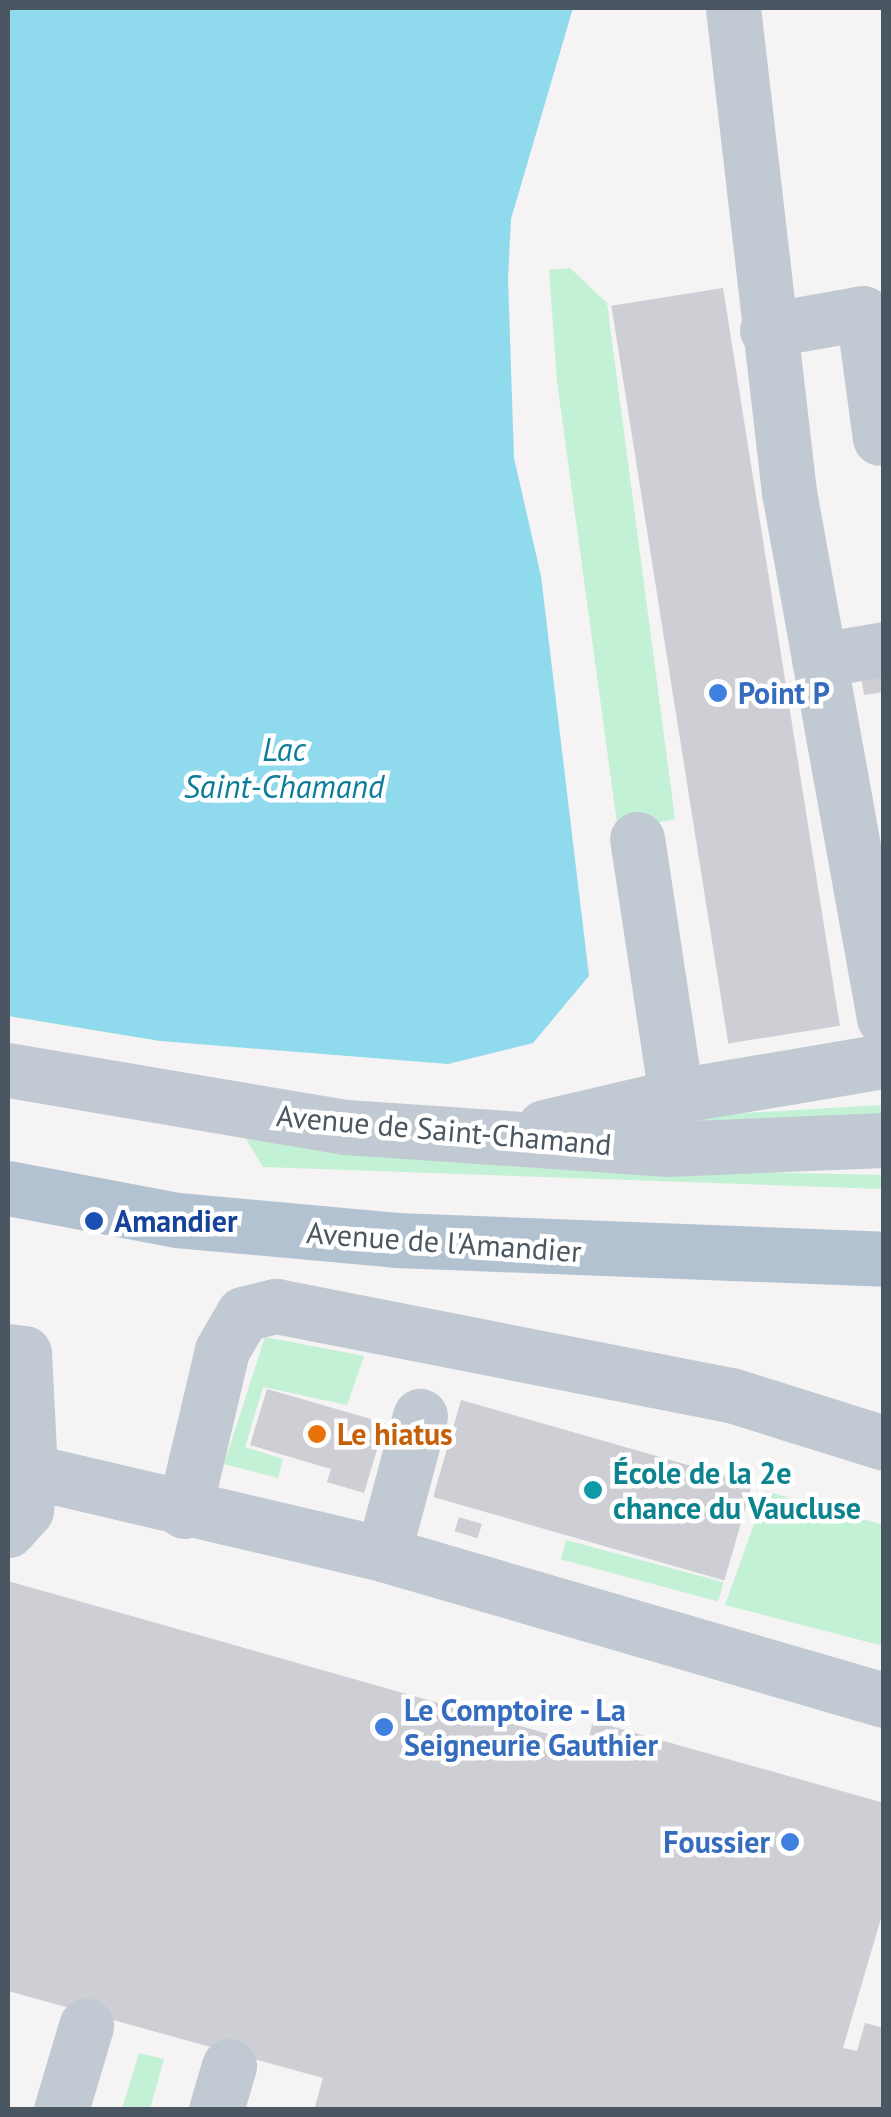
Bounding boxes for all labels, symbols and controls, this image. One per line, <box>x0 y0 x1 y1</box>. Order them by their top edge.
place label: Point P <box>738 675 830 711</box>
marker: Point P <box>707 682 729 704</box>
water label: Lac Saint-Chamand <box>184 731 384 806</box>
street label: Avenue de Saint-Chamand <box>275 1097 613 1163</box>
place label: Amandier <box>114 1203 238 1239</box>
marker: Amandier <box>83 1210 105 1232</box>
street label: Avenue de l'Amandier <box>305 1214 583 1270</box>
place label: Le hiatus <box>337 1416 453 1452</box>
marker: Le hiatus <box>306 1423 328 1445</box>
place label: École de la 2e chance du Vaucluse <box>613 1455 862 1526</box>
marker: École de la 2e chance du Vaucluse <box>582 1479 604 1501</box>
place label: Le Comptoire - La Seigneurie Gauthier <box>404 1692 658 1762</box>
marker: Le Comptoire - La Seigneurie Gauthier <box>373 1716 395 1738</box>
place label: Foussier <box>663 1824 770 1860</box>
marker: Foussier <box>779 1831 801 1853</box>

